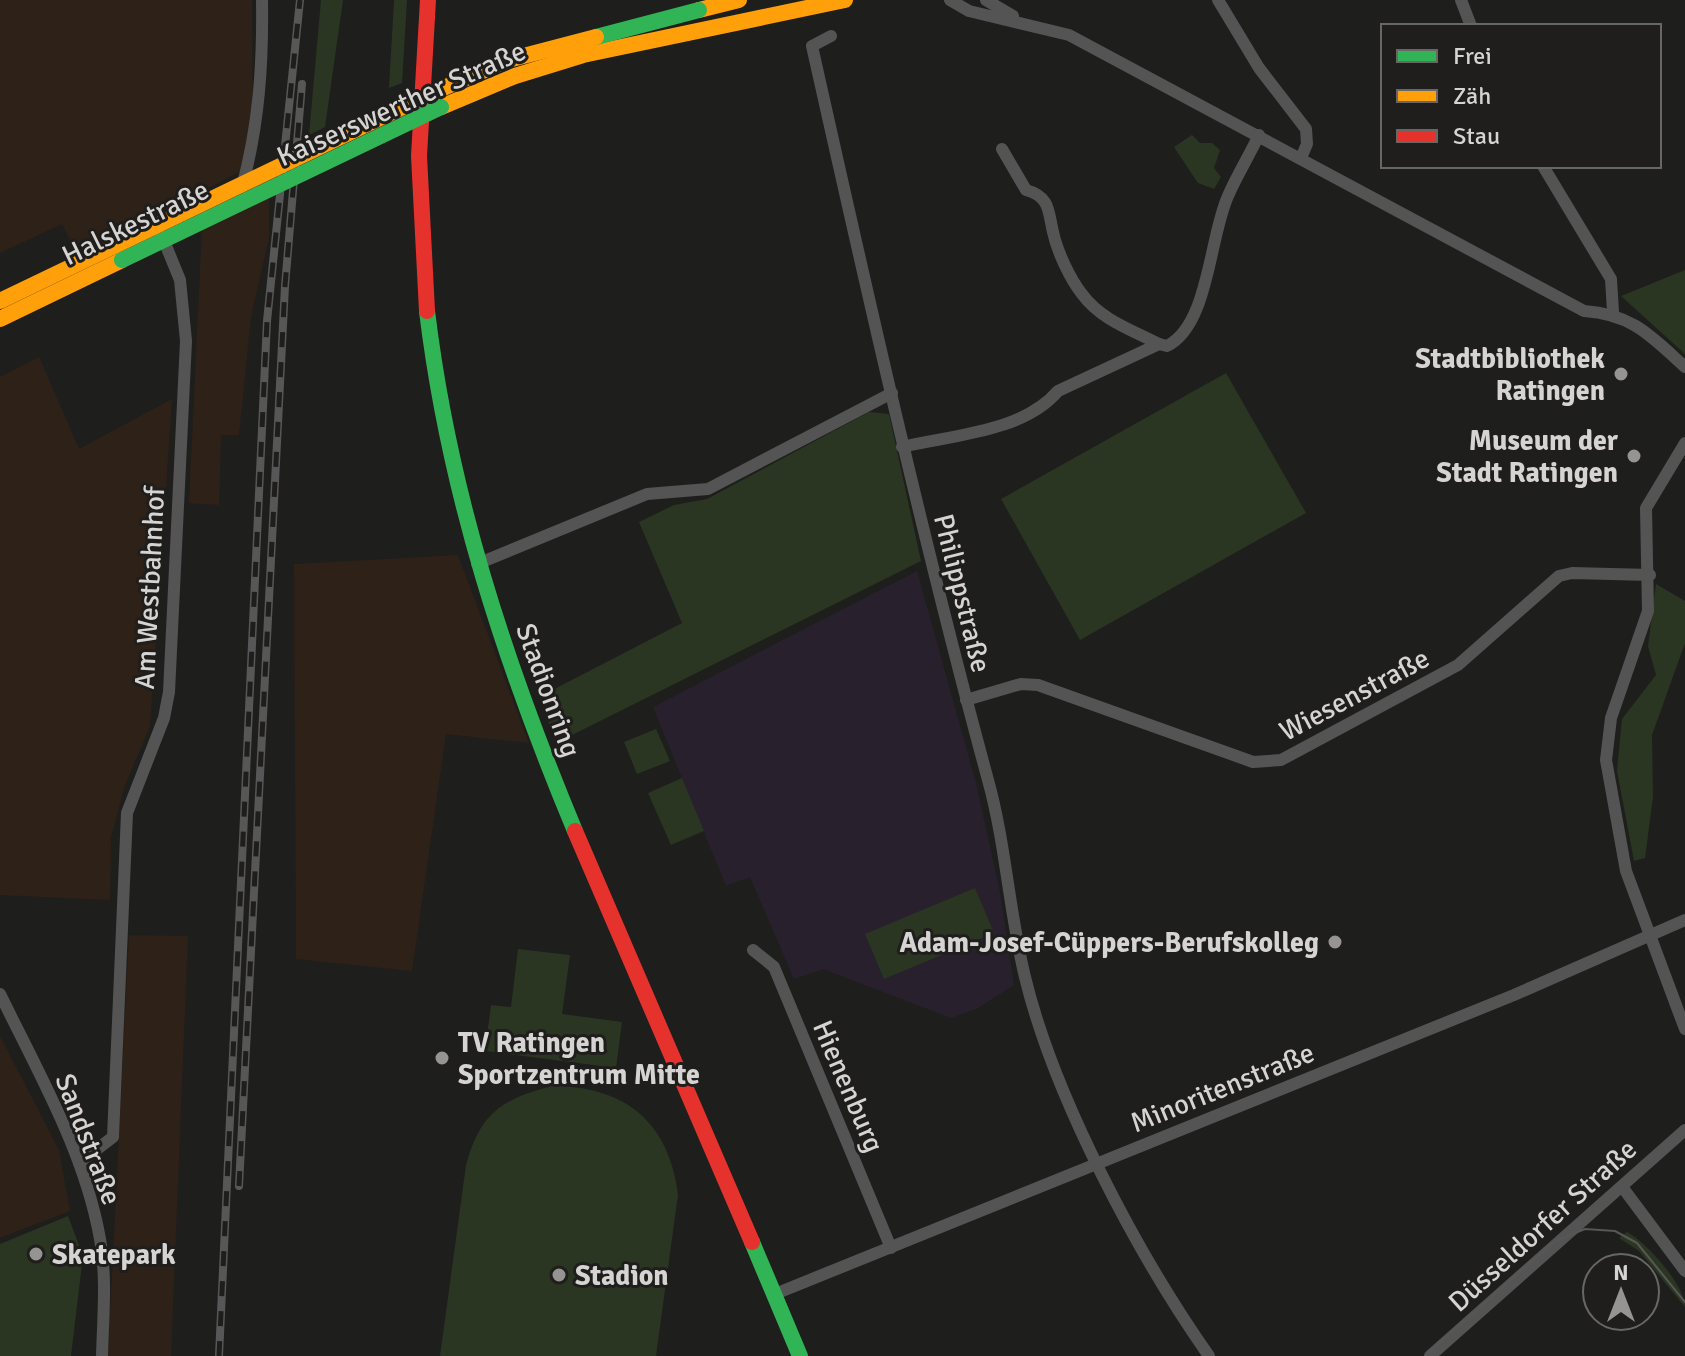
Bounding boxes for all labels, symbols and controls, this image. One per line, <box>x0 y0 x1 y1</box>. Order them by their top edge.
legend <box>1381 24 1661 168</box>
street label: Kaiserswerther Straße <box>272 34 531 174</box>
text: Frei <box>1453 41 1492 71</box>
text: Zäh <box>1453 81 1491 111</box>
text: Stau <box>1453 121 1500 151</box>
street label: Halskestraße <box>57 173 214 273</box>
place label: Stadtbibliothek Ratingen <box>1415 342 1605 408</box>
marker: Stadtbibliothek Ratingen <box>1612 365 1630 383</box>
place label: Museum der Stadt Ratingen <box>1436 424 1619 490</box>
marker: Museum der Stadt Ratingen <box>1625 447 1643 465</box>
street label: Am Westbahnhof <box>128 484 172 690</box>
street label: Philippstraße <box>926 511 998 676</box>
street label: Stadionring <box>508 619 588 762</box>
street label: Wiesenstraße <box>1274 641 1435 749</box>
place label: Adam-Josef-Cüppers-Berufskolleg <box>899 926 1319 960</box>
marker: Adam-Josef-Cüppers-Berufskolleg <box>1326 933 1344 951</box>
street label: Hienenburg <box>805 1015 891 1157</box>
place label: TV Ratingen Sportzentrum Mitte <box>458 1026 700 1092</box>
street label: Minoritenstraße <box>1126 1036 1319 1140</box>
marker: TV Ratingen Sportzentrum Mitte <box>433 1049 451 1067</box>
street label: Sandstraße <box>48 1069 129 1210</box>
street label: Düsseldorfer Straße <box>1442 1132 1644 1319</box>
place label: Skatepark <box>52 1238 176 1272</box>
marker: Skatepark <box>27 1245 45 1263</box>
north arrow <box>1581 1252 1661 1332</box>
place label: Stadion <box>575 1259 669 1293</box>
text: N <box>1613 1259 1629 1286</box>
marker: Stadion <box>550 1266 568 1284</box>

